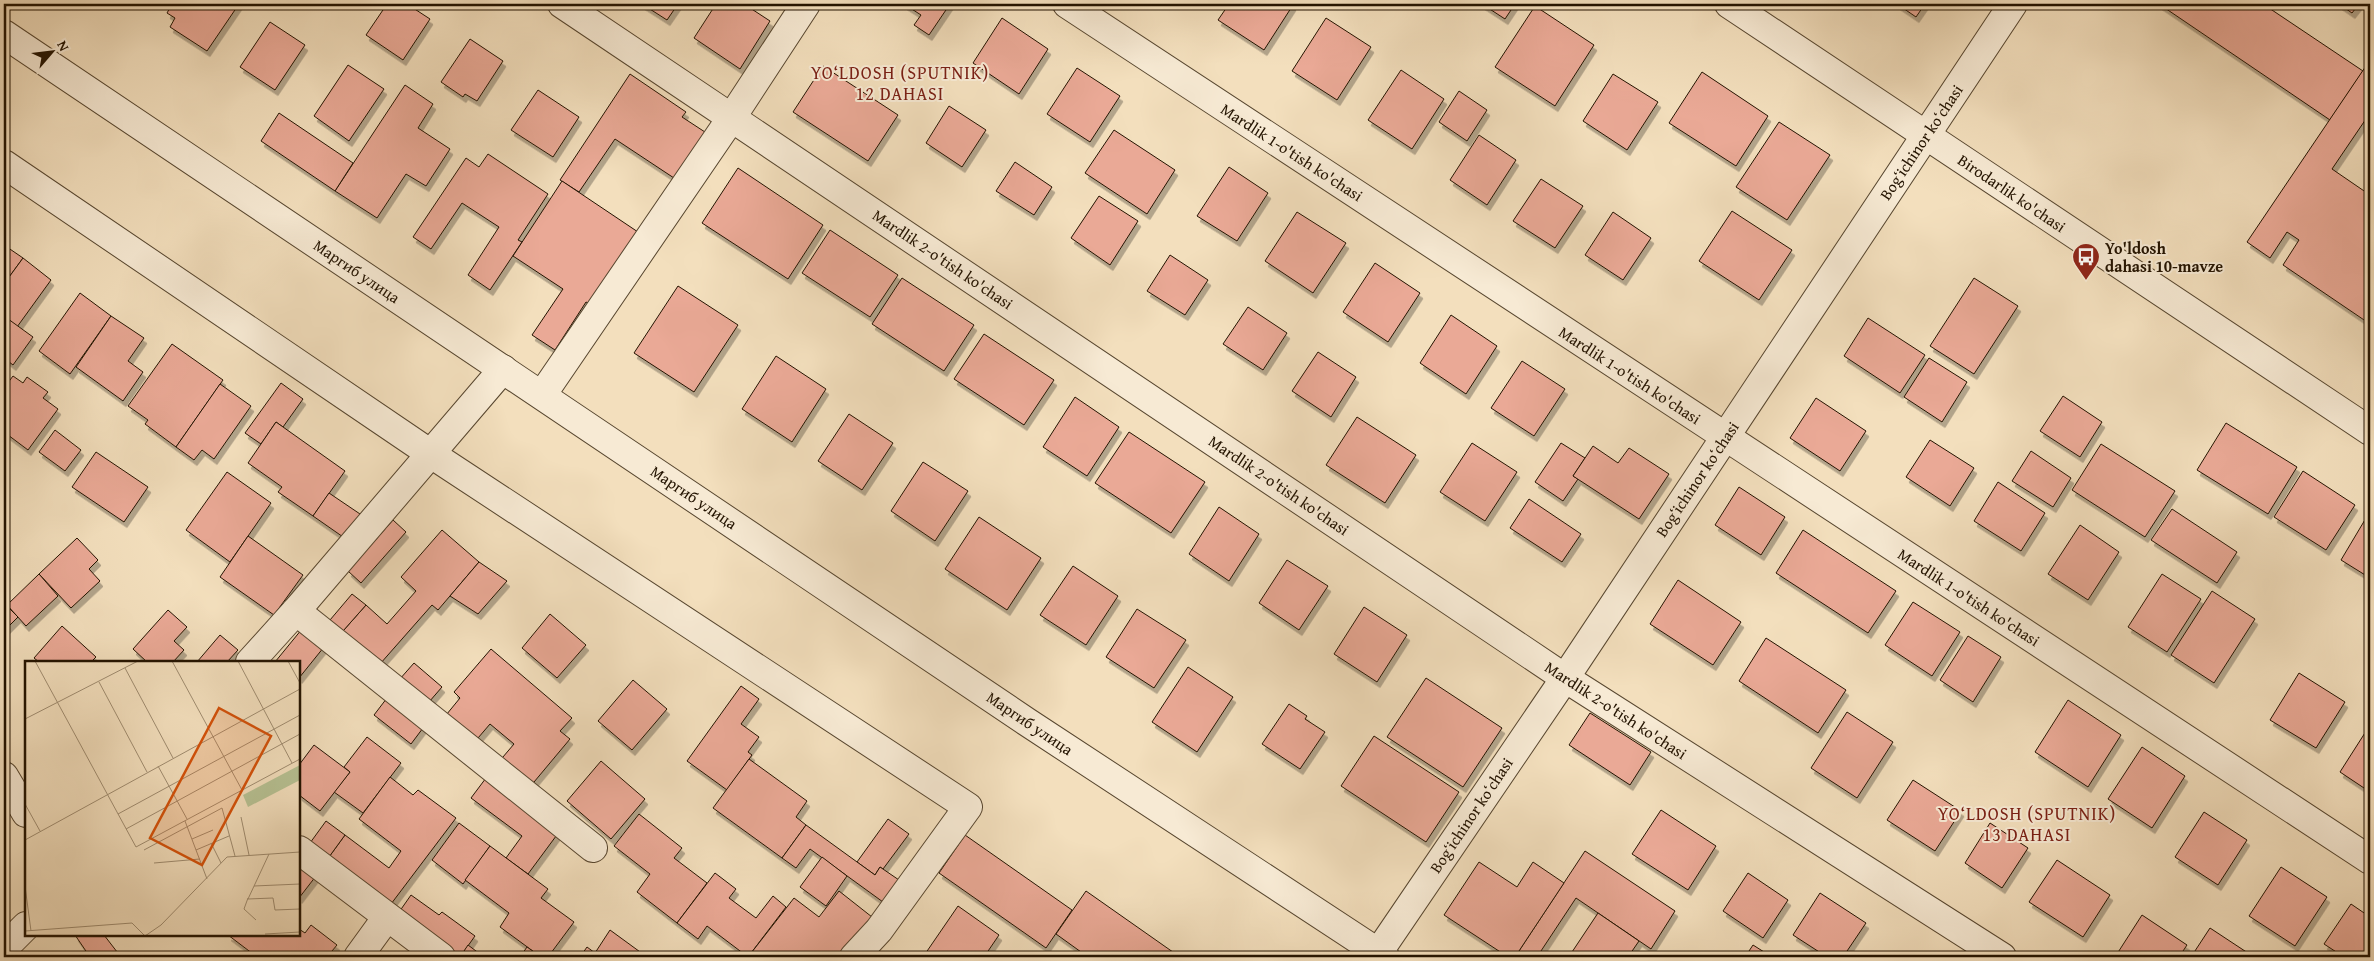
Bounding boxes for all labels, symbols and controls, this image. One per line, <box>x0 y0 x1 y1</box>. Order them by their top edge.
north arrow <box>28 28 78 78</box>
text: N <box>52 37 75 55</box>
district label: YO‘LDOSH (SPUTNIK) 12 DAHASI <box>811 59 989 107</box>
street label: Bogʻichinor koʻchasi <box>1873 79 1969 205</box>
street label: Mardlik 1-o'tish ko'chasi <box>1216 97 1368 207</box>
street label: Birodarlik ko'chasi <box>1953 148 2071 238</box>
street label: Mardlik 2-o'tish ko'chasi <box>868 203 1019 315</box>
street label: Маргиб улица <box>309 233 405 309</box>
place label: Yo'ldosh dahasi 10-mavze <box>2105 236 2223 278</box>
bus stop icon: Yo'ldosh dahasi 10-mavze <box>2071 242 2101 281</box>
street label: Mardlik 1-o'tish ko'chasi <box>1554 320 1706 430</box>
street label: Bogʻichinor koʻchasi <box>1649 416 1745 542</box>
street label: Mardlik 2-o'tish ko'chasi <box>1204 429 1355 541</box>
street label: Маргиб улица <box>646 459 742 535</box>
street label: Mardlik 1-o'tish ko'chasi <box>1893 542 2045 652</box>
street label: Mardlik 2-o'tish ko'chasi <box>1540 655 1692 765</box>
inset map <box>25 661 300 936</box>
street label: Маргиб улица <box>982 685 1078 761</box>
street label: Bogʻichinor koʻchasi <box>1423 752 1519 878</box>
district label: YO‘LDOSH (SPUTNIK) 13 DAHASI <box>1938 800 2116 848</box>

